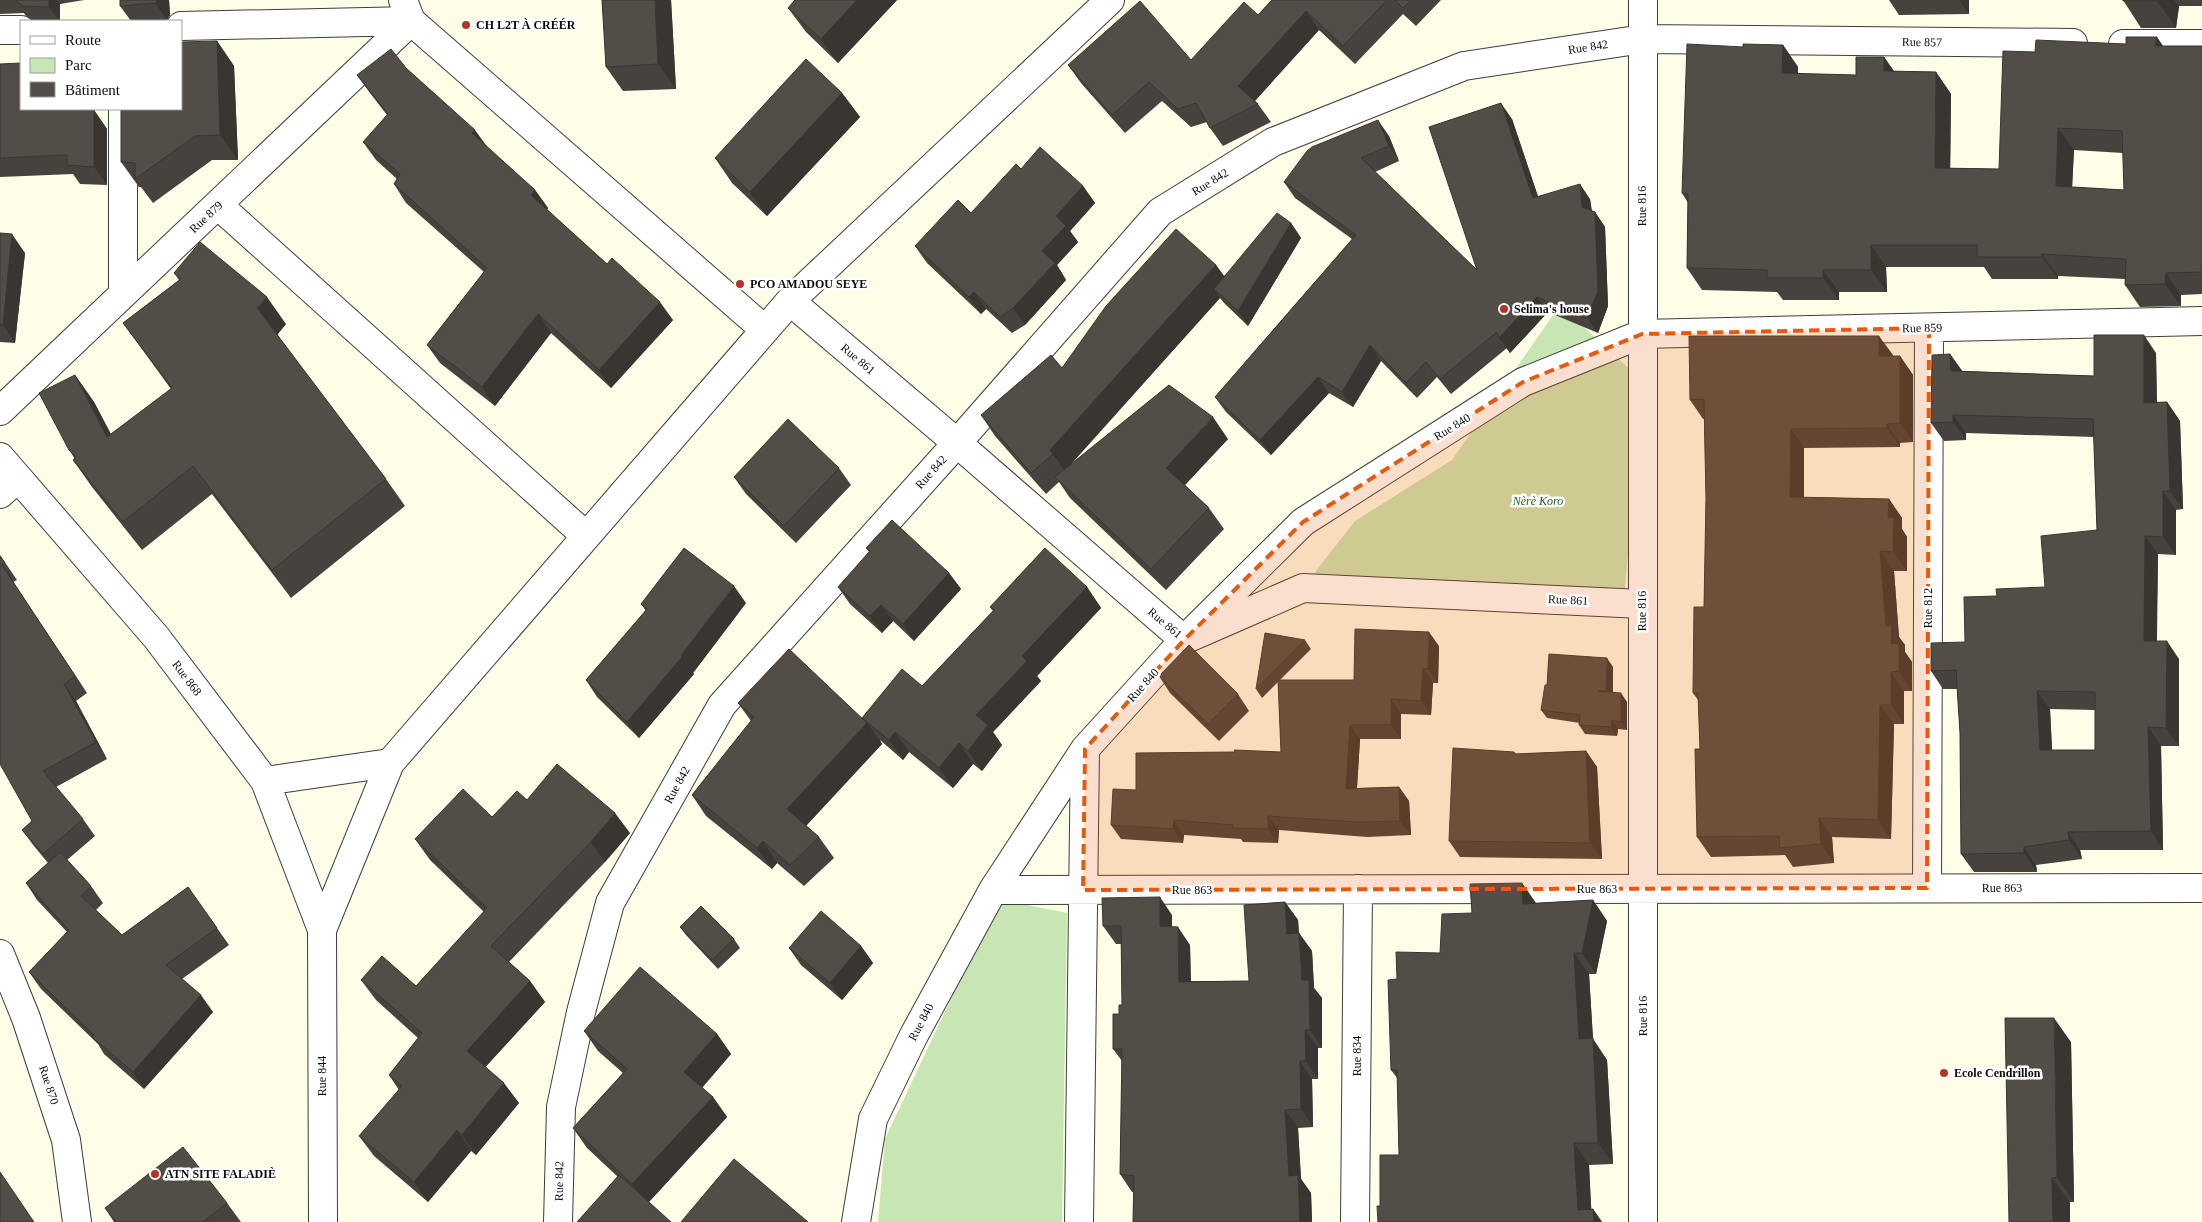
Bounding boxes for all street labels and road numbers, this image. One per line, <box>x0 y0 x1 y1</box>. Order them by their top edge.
street label: Rue 857 <box>1902 35 1942 49</box>
street label: Rue 842 <box>1567 37 1609 57</box>
street label: Rue 842 <box>1189 165 1231 199</box>
street label: Rue 816 <box>1635 186 1649 226</box>
street label: Rue 879 <box>186 198 226 236</box>
street label: Rue 859 <box>1902 321 1942 335</box>
street label: Rue 861 <box>838 341 878 377</box>
street label: Rue 840 <box>1431 410 1473 444</box>
street label: Rue 842 <box>912 452 950 492</box>
street label: Rue 812 <box>1921 588 1935 628</box>
street label: Rue 816 <box>1635 591 1649 631</box>
street label: Rue 861 <box>1547 592 1589 608</box>
street label: Rue 861 <box>1145 605 1185 641</box>
street label: Rue 868 <box>169 658 205 698</box>
street label: Rue 840 <box>1124 665 1162 705</box>
street label: Rue 842 <box>661 764 693 806</box>
street label: Rue 863 <box>1982 881 2022 895</box>
street label: Rue 863 <box>1577 882 1617 896</box>
street label: Rue 863 <box>1172 883 1212 897</box>
street label: Rue 816 <box>1636 996 1650 1036</box>
street label: Rue 840 <box>905 1001 937 1043</box>
street label: Rue 834 <box>1350 1036 1364 1076</box>
street label: Rue 844 <box>315 1056 329 1096</box>
street label: Rue 870 <box>36 1064 62 1106</box>
street label: Rue 842 <box>552 1161 566 1201</box>

